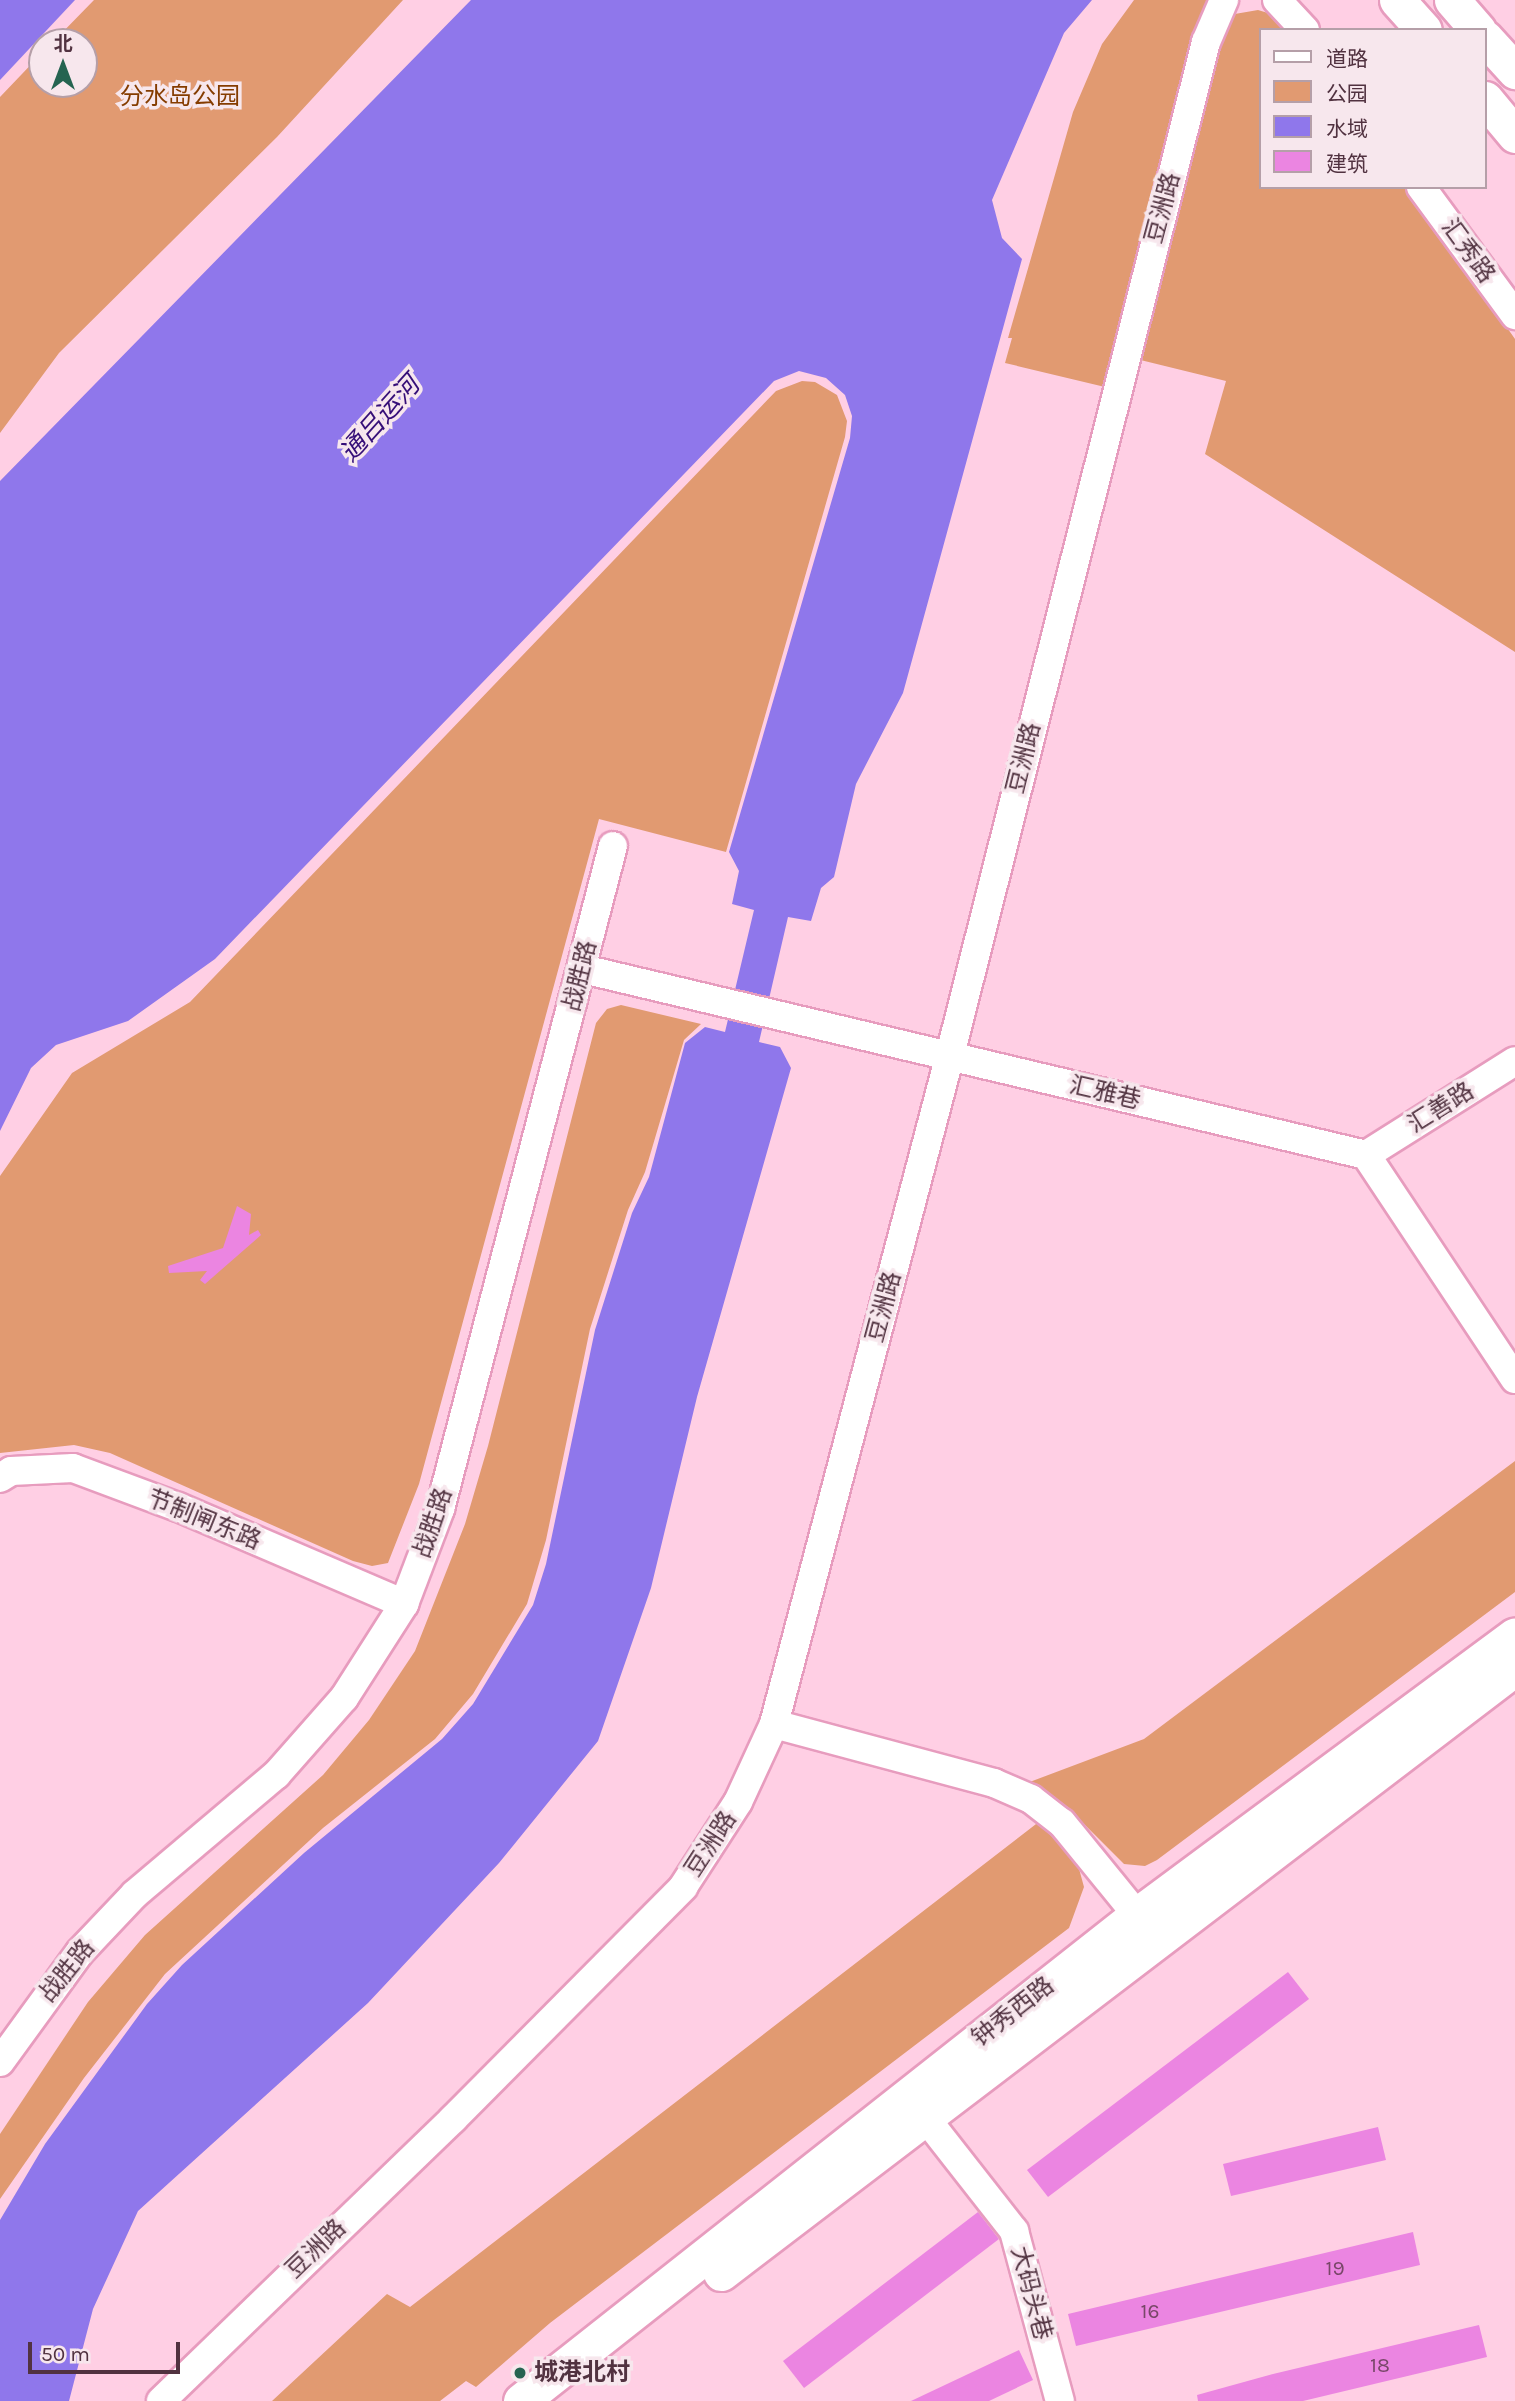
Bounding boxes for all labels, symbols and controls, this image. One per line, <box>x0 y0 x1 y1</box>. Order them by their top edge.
north arrow <box>28 28 98 98</box>
legend <box>1260 28 1487 189</box>
text: 北 <box>53 33 73 55</box>
text: 道路 <box>1326 47 1368 71</box>
text: 公园 <box>1326 82 1368 106</box>
park label: 分水岛公园 <box>120 83 240 111</box>
text: 水域 <box>1326 117 1368 141</box>
text: 建筑 <box>1326 152 1368 176</box>
street label: 豆洲路 <box>1140 169 1186 247</box>
street label: 汇秀路 <box>1435 213 1501 289</box>
water label: 通吕运河 <box>334 370 426 468</box>
street label: 豆洲路 <box>1001 720 1047 796</box>
street label: 战胜路 <box>557 938 603 1014</box>
street label: 汇雅巷 <box>1067 1071 1143 1115</box>
street label: 汇善路 <box>1403 1077 1479 1139</box>
street label: 豆洲路 <box>861 1268 907 1346</box>
street label: 节制闸东路 <box>143 1484 265 1556</box>
street label: 战胜路 <box>408 1484 458 1562</box>
street label: 豆洲路 <box>679 1806 743 1882</box>
street label: 战胜路 <box>33 1934 101 2008</box>
street label: 钟秀西路 <box>966 1971 1060 2053</box>
street label: 豆洲路 <box>280 2214 352 2284</box>
street label: 大码头巷 <box>1005 2243 1057 2343</box>
house number: 19 <box>1325 2255 1345 2281</box>
house number: 16 <box>1141 2298 1159 2324</box>
scale bar <box>32 2328 184 2372</box>
text: 50 m <box>41 2342 90 2366</box>
house number: 18 <box>1370 2352 1390 2378</box>
place label: 城港北村 <box>534 2359 630 2387</box>
marker: 城港北村 <box>512 2365 528 2381</box>

